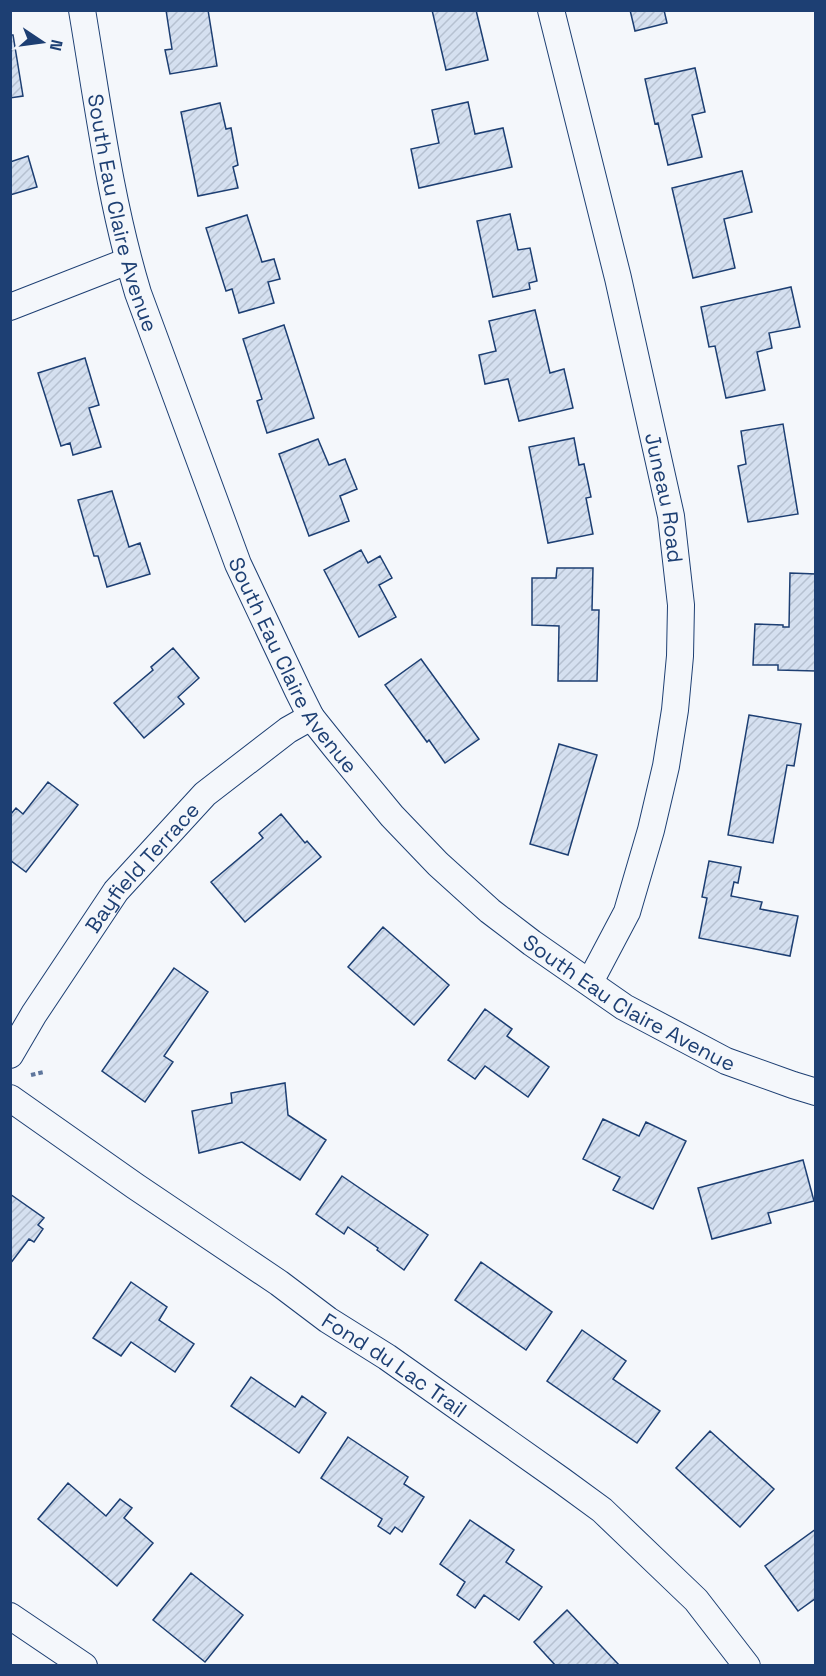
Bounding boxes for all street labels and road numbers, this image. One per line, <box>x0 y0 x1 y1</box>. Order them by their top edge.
street label: South Eau Claire Avenue <box>82 92 165 335</box>
street label: Juneau Road <box>639 430 690 564</box>
street label: South Eau Claire Avenue <box>223 553 364 778</box>
street label: Bayfield Terrace <box>79 796 205 938</box>
street label: South Eau Claire Avenue <box>518 928 739 1077</box>
street label: Fond du Lac Trail <box>317 1306 472 1423</box>

